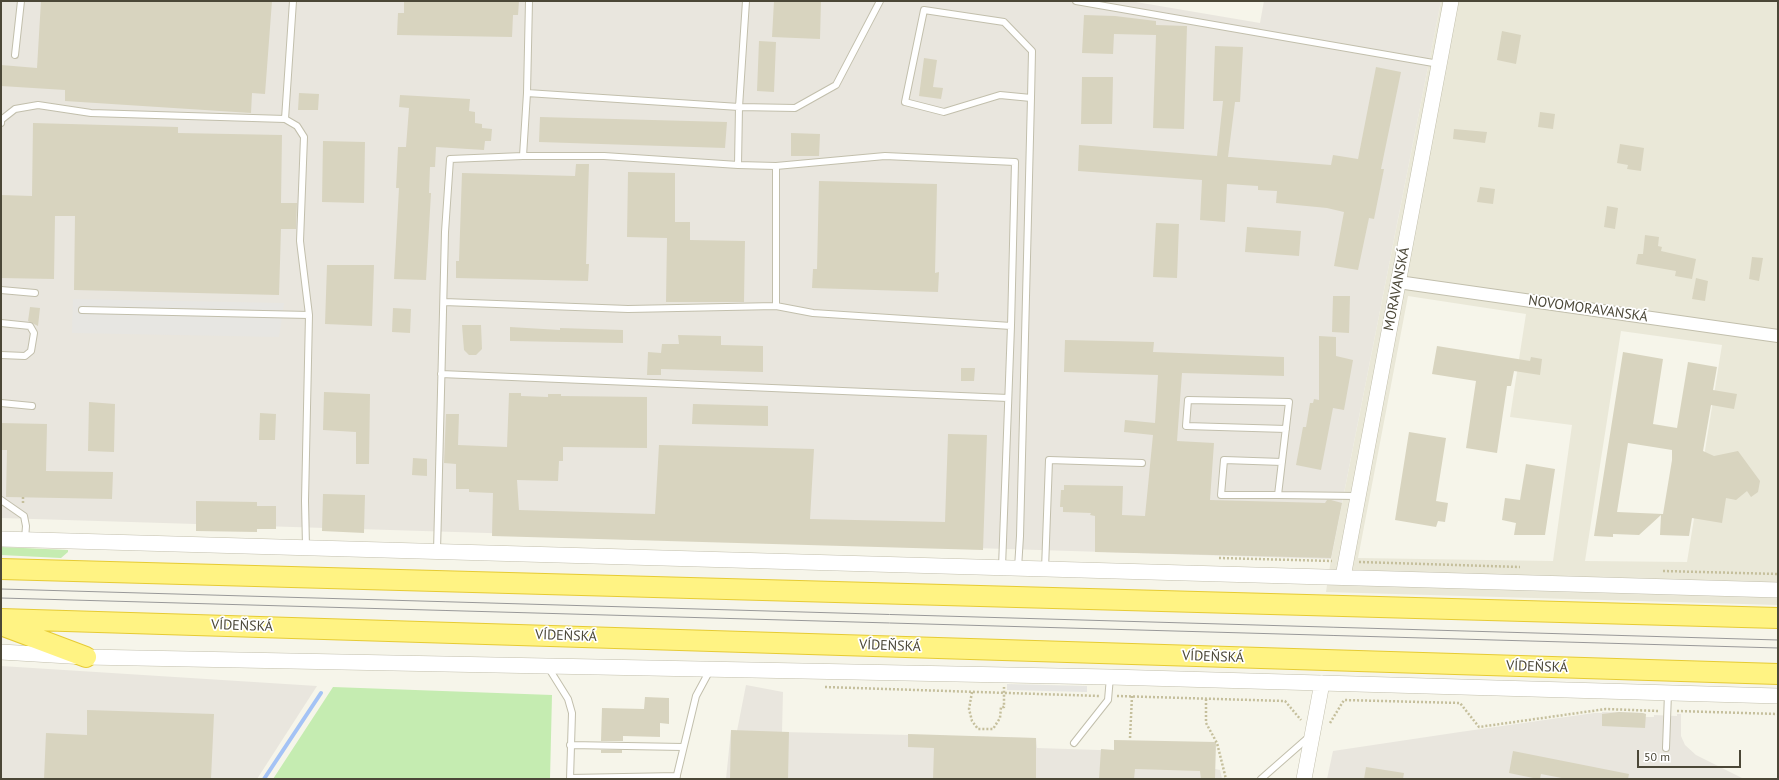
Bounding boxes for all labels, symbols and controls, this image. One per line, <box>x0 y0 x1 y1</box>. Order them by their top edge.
street label: MORAVANSKÁ <box>1381 246 1413 332</box>
street label: NOVOMORAVANSKÁ <box>1527 292 1649 326</box>
street label: VÍDEŇSKÁ <box>211 617 273 635</box>
street label: VÍDEŇSKÁ <box>535 627 597 645</box>
street label: VÍDEŇSKÁ <box>859 637 921 655</box>
street label: VÍDEŇSKÁ <box>1182 648 1244 666</box>
street label: VÍDEŇSKÁ <box>1506 658 1568 676</box>
scale bar <box>1639 742 1743 768</box>
text: 50 m <box>1644 749 1670 764</box>

